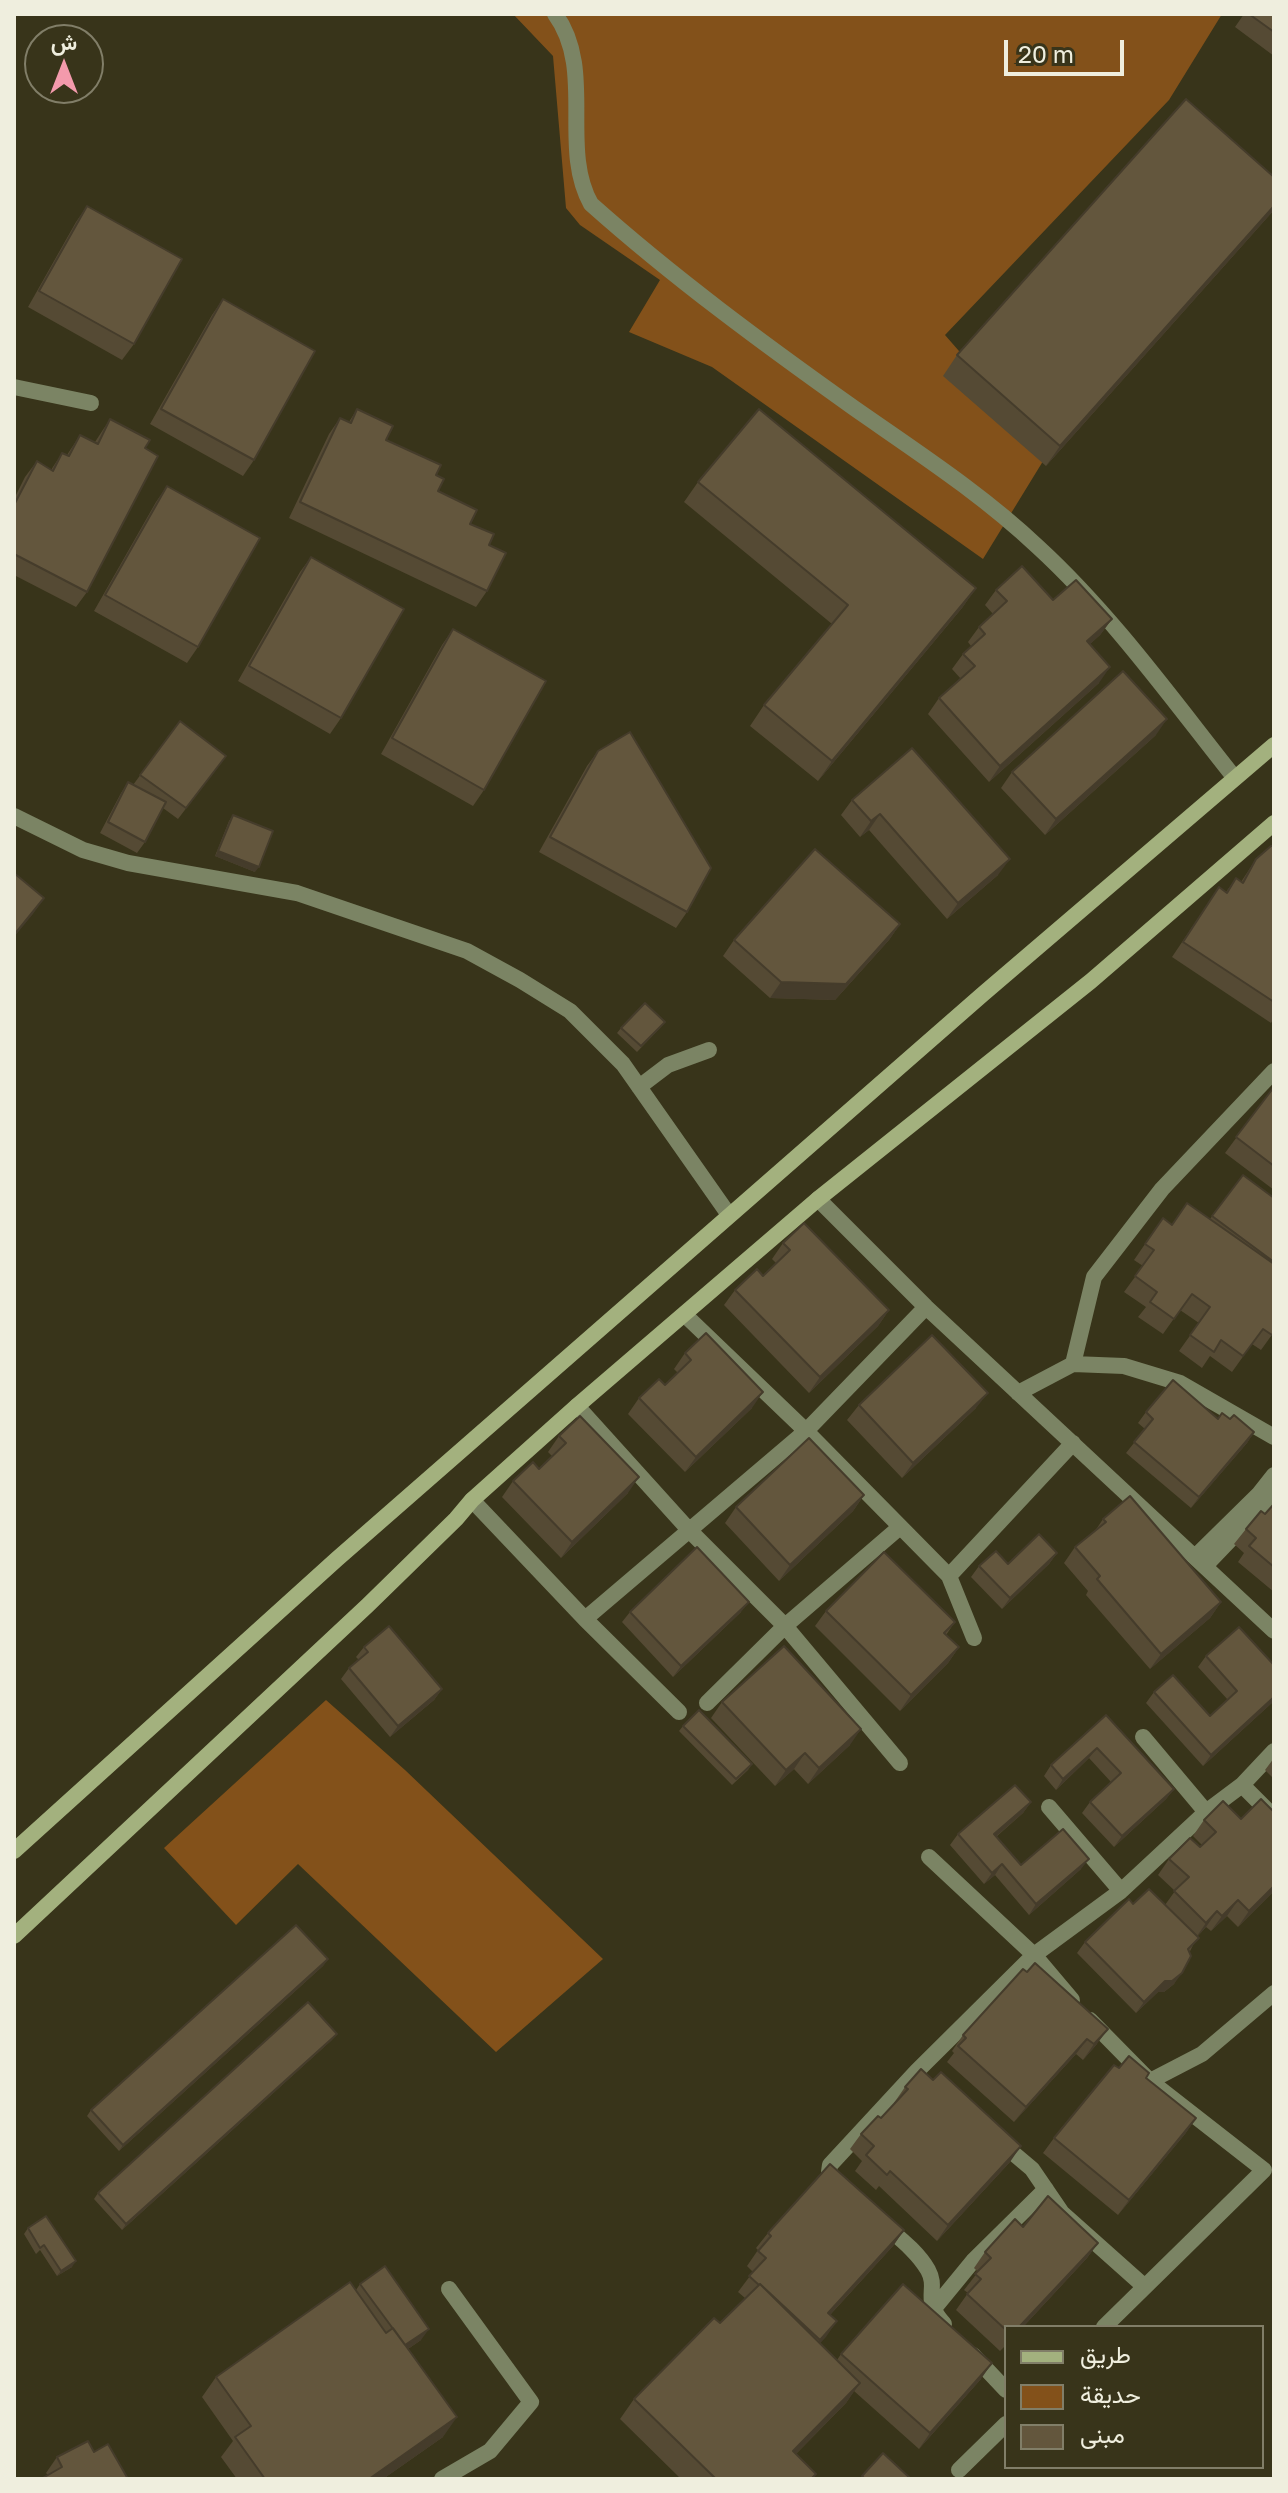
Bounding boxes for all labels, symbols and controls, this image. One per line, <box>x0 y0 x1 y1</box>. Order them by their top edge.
north arrow <box>24 24 104 104</box>
scale bar <box>1008 24 1128 74</box>
text: ش <box>51 28 77 55</box>
text: 20 m <box>1018 39 1074 68</box>
legend <box>1004 2325 1264 2469</box>
text: طريق <box>1080 2339 1131 2368</box>
text: حديقة <box>1080 2379 1141 2408</box>
text: مبنى <box>1080 2419 1125 2448</box>

